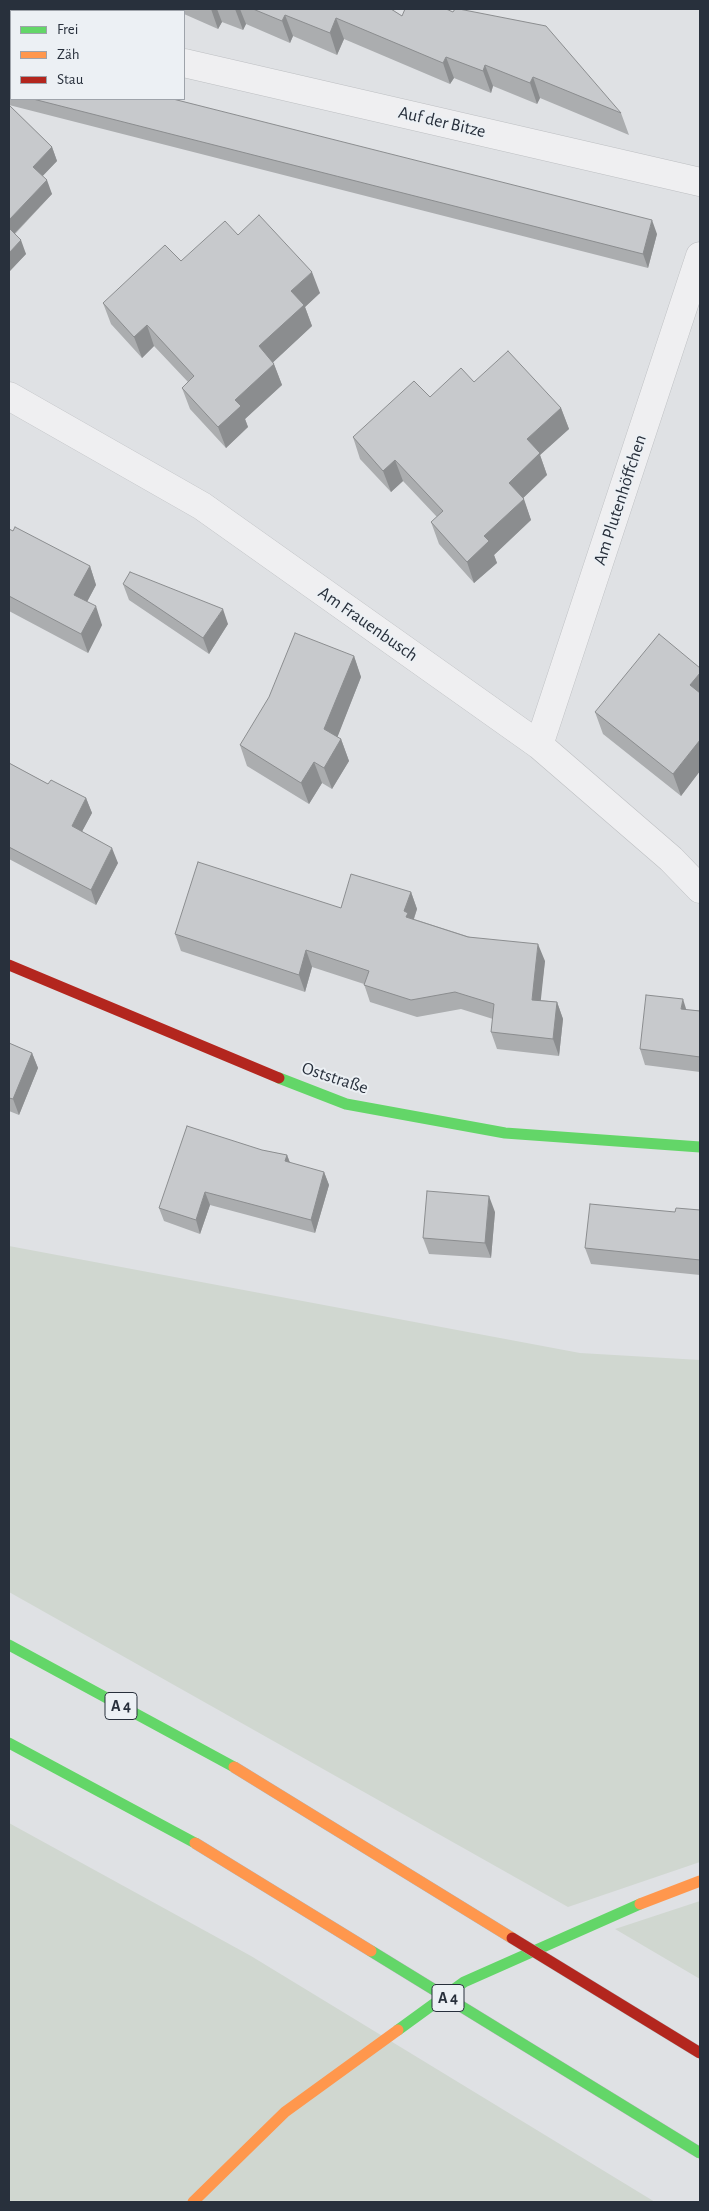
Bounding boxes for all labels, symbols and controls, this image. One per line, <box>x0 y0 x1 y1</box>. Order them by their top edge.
legend <box>10 10 185 100</box>
text: Frei <box>57 22 78 37</box>
text: Zäh <box>57 47 80 62</box>
text: Stau <box>57 72 83 87</box>
street label: Auf der Bitze <box>396 101 488 143</box>
street label: Am Plutenhöffchen <box>589 432 651 568</box>
street label: Am Frauenbusch <box>314 582 422 666</box>
street label: Oststraße <box>299 1057 371 1099</box>
road number: A 4 <box>105 1692 137 1720</box>
road number: A 4 <box>432 1985 464 2012</box>

